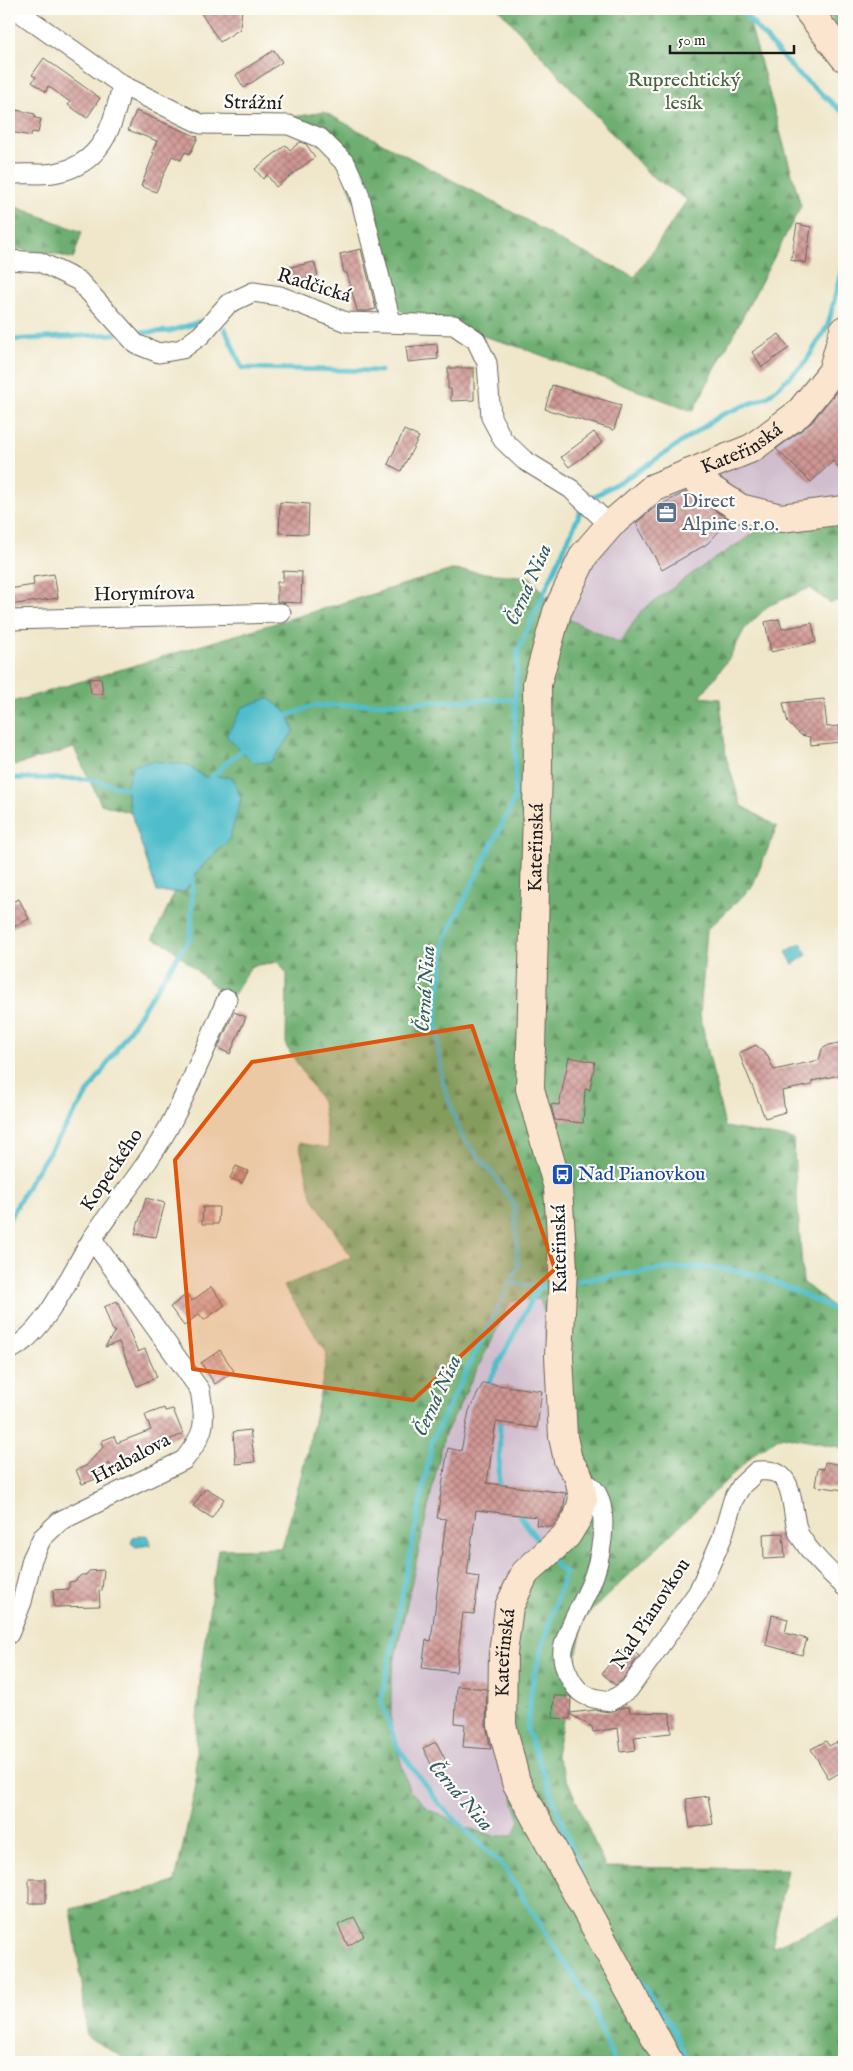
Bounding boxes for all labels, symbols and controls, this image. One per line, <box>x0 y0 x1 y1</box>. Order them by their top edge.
scale bar <box>670 22 794 54</box>
text: 50 m <box>678 31 706 50</box>
park label: Ruprechtický lesík <box>627 68 741 116</box>
street label: Strážní <box>224 90 284 116</box>
street label: Radčická <box>274 263 354 309</box>
street label: Kateřinská <box>697 417 788 480</box>
place label: Direct Alpine s.r.o. <box>681 489 779 537</box>
office icon: Direct Alpine s.r.o. <box>654 500 678 524</box>
water label: Černá Nisa <box>498 540 559 630</box>
street label: Horymírova <box>93 581 195 607</box>
street label: Kateřinská <box>522 802 550 892</box>
water label: Černá Nisa <box>409 945 442 1033</box>
street label: Kopeckého <box>75 1124 149 1216</box>
bus stop icon: Nad Pianovkou <box>550 1162 574 1186</box>
place label: Nad Pianovkou <box>578 1162 706 1187</box>
street label: Kateřinská <box>547 1204 573 1294</box>
water label: Černá Nisa <box>407 1351 469 1441</box>
street label: Hrabalova <box>87 1428 175 1490</box>
street label: Nad Pianovkou <box>606 1554 696 1674</box>
street label: Kateřinská <box>490 1607 521 1697</box>
water label: Černá Nisa <box>421 1754 499 1838</box>

